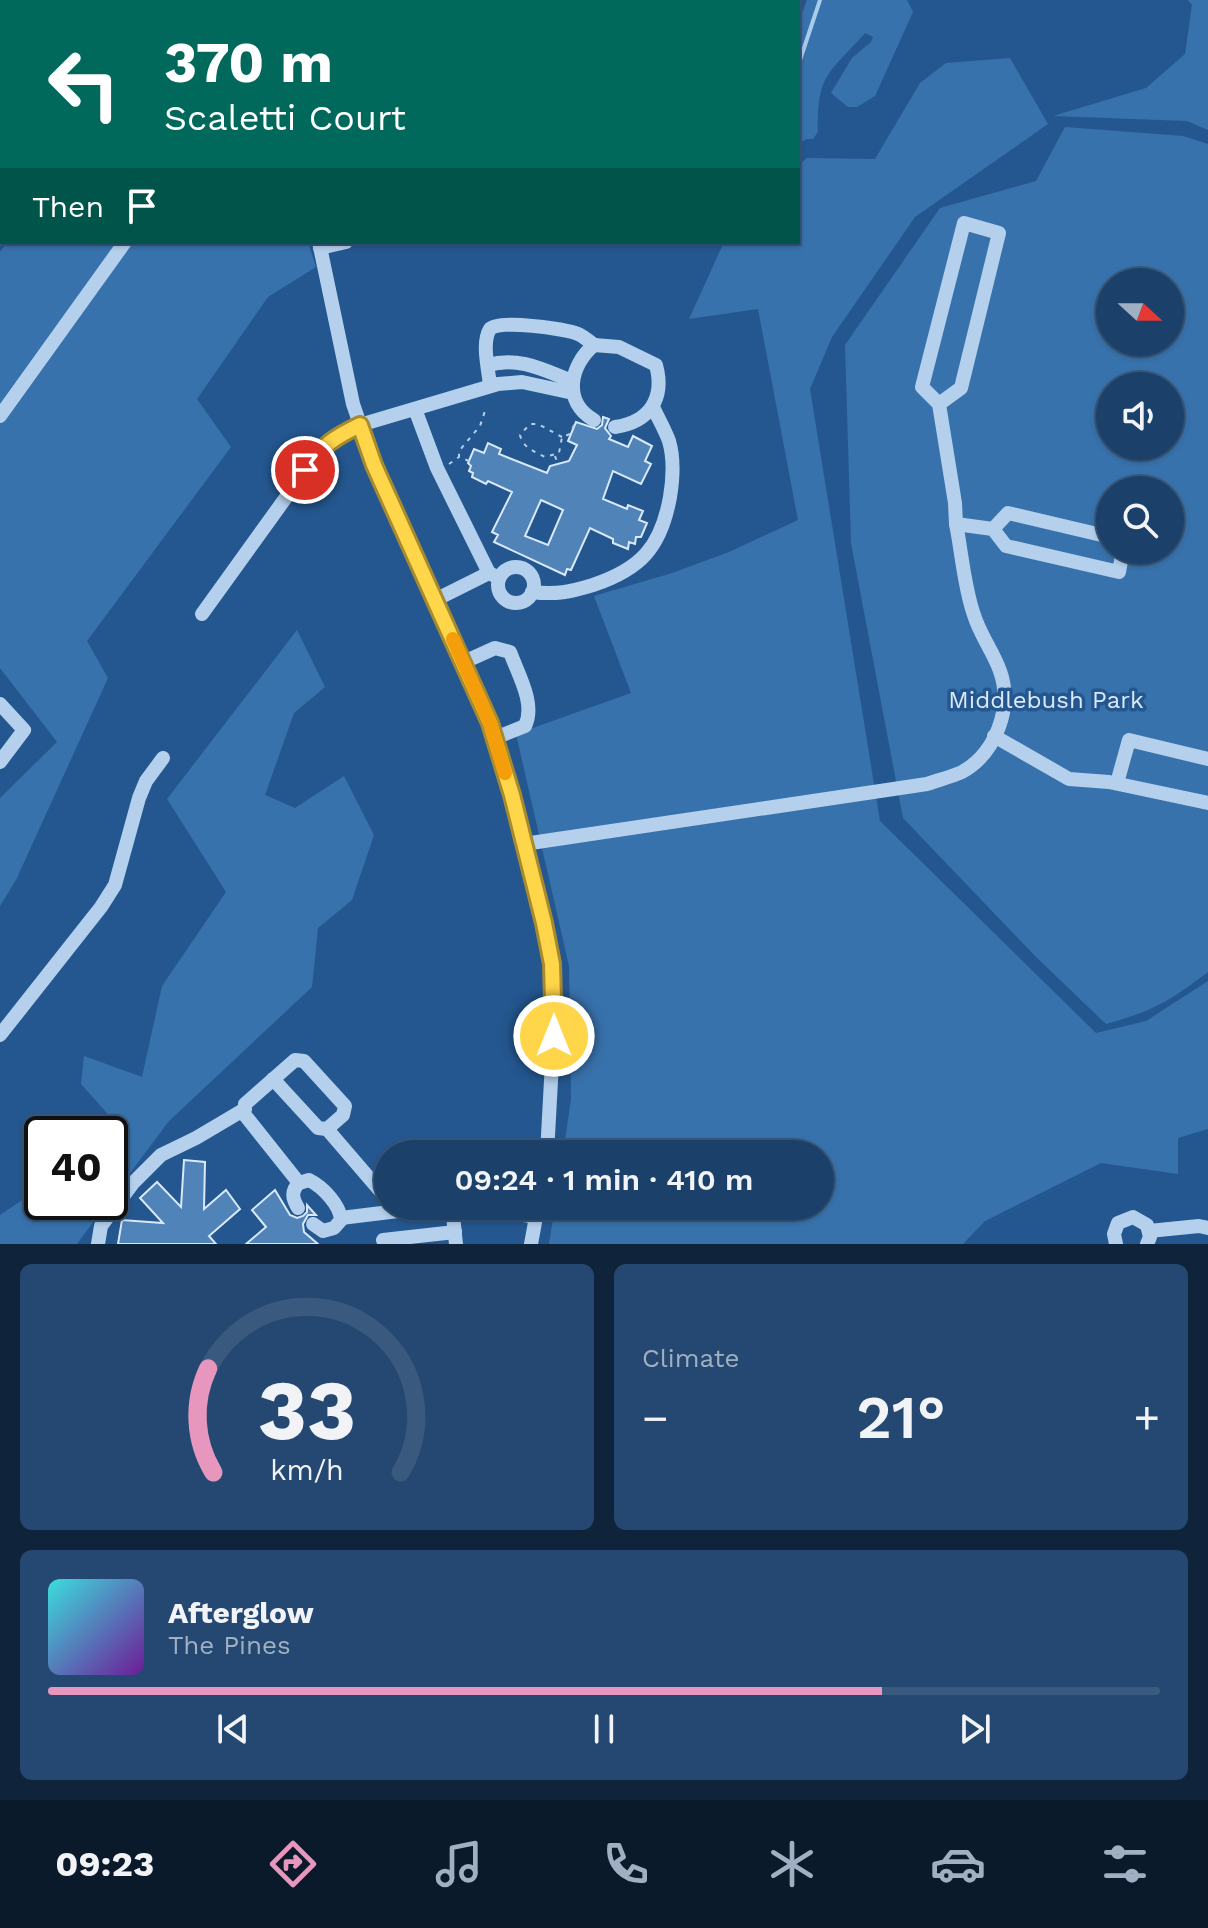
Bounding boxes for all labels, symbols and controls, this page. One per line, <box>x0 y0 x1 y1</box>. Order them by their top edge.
text: 370 m <box>164 30 333 96</box>
icon: left <box>32 32 136 136</box>
text: Scaletti Court <box>164 97 406 139</box>
icon: arrive <box>120 184 164 228</box>
text: Then <box>32 189 104 224</box>
north arrow <box>1096 268 1184 356</box>
map controls <box>1096 268 1184 564</box>
button: sound <box>1096 372 1184 460</box>
pin <box>271 436 339 504</box>
icon: arrive <box>283 448 327 492</box>
button: search <box>1096 476 1184 564</box>
park label: Middlebush Park <box>948 686 1144 714</box>
position arrow <box>512 994 596 1078</box>
speed limit sign: 40 <box>24 1116 128 1220</box>
text: 09:24 · 1 min · 410 m <box>455 1162 753 1197</box>
text: Climate <box>642 1343 740 1373</box>
text: 33 <box>258 1362 356 1459</box>
text: 21° <box>856 1382 946 1453</box>
text: − <box>642 1392 669 1444</box>
text: + <box>1133 1392 1160 1444</box>
text: km/h <box>270 1453 344 1487</box>
text: Afterglow <box>168 1595 314 1630</box>
text: The Pines <box>168 1630 291 1660</box>
icon: previous <box>211 1707 255 1751</box>
icon: pause <box>582 1707 626 1751</box>
icon: next <box>953 1707 997 1751</box>
icon: directions <box>265 1836 321 1892</box>
icon: music <box>431 1836 487 1892</box>
icon: phone <box>598 1836 654 1892</box>
icon: climate <box>764 1836 820 1892</box>
icon: car <box>930 1836 986 1892</box>
icon: filters <box>1097 1836 1153 1892</box>
text: 09:23 <box>55 1843 154 1885</box>

